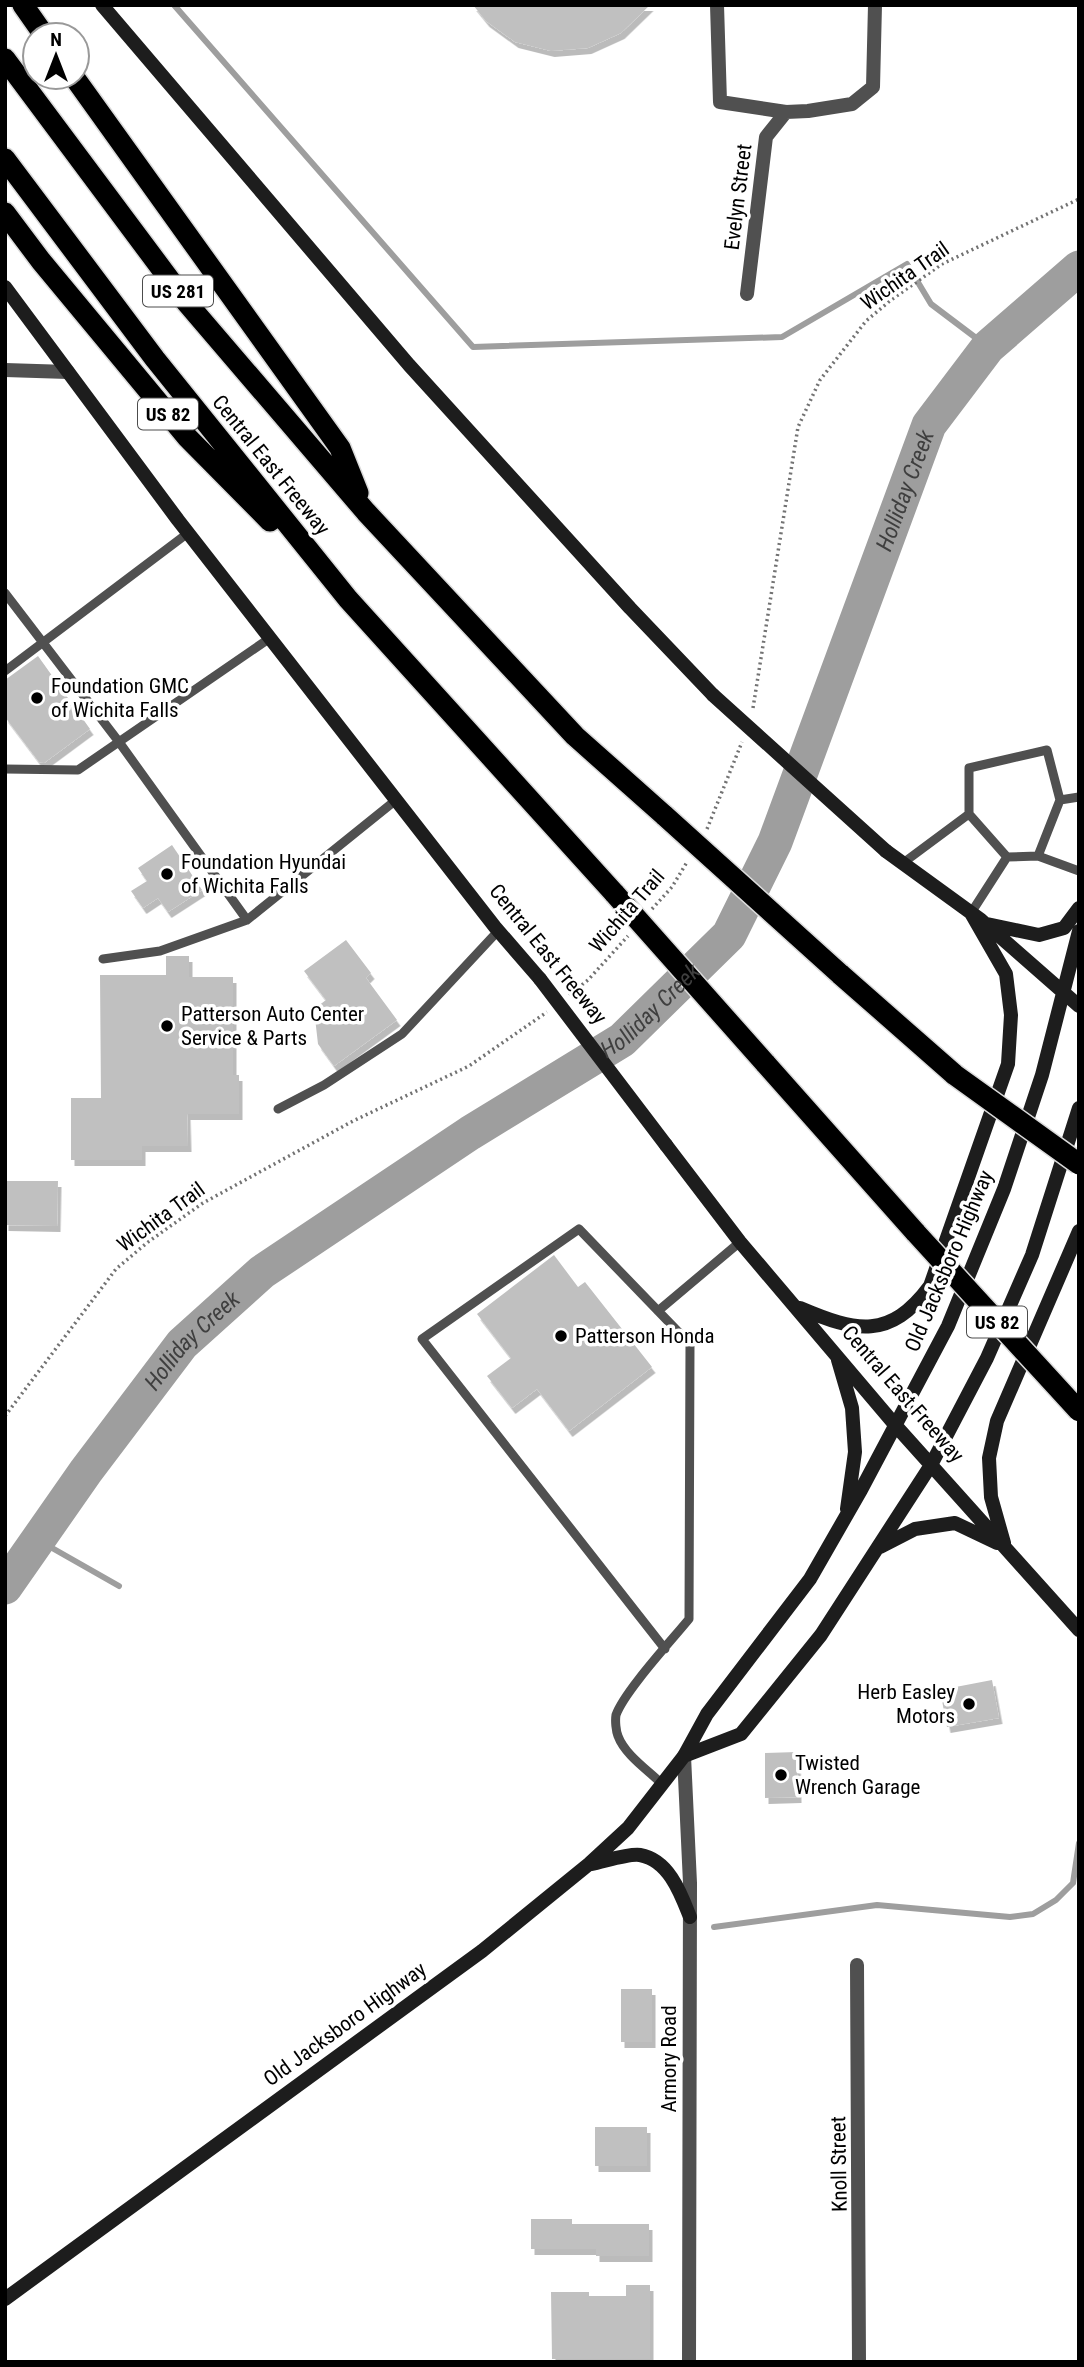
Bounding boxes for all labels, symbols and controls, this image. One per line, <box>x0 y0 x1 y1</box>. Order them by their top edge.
north arrow <box>21 21 91 91</box>
text: N <box>50 28 62 51</box>
street label: Evelyn Street <box>720 143 756 251</box>
street label: Wichita Trail <box>856 237 954 315</box>
road number: US 281 <box>143 276 213 306</box>
street label: Central East Freeway <box>207 390 335 540</box>
road number: US 82 <box>138 398 198 430</box>
water label: Holliday Creek <box>871 426 940 555</box>
place label: Foundation GMC of Wichita Falls <box>51 674 189 722</box>
marker: Foundation GMC of Wichita Falls <box>29 690 45 706</box>
place label: Foundation Hyundai of Wichita Falls <box>181 850 346 898</box>
street label: Wichita Trail <box>584 865 670 957</box>
marker: Foundation Hyundai of Wichita Falls <box>159 866 175 882</box>
street label: Central East Freeway <box>484 879 612 1029</box>
water label: Holliday Creek <box>596 957 707 1064</box>
place label: Patterson Auto Center Service & Parts <box>181 1002 364 1050</box>
marker: Patterson Auto Center Service & Parts <box>159 1018 175 1034</box>
street label: Old Jacksboro Highway <box>900 1166 998 1355</box>
street label: Wichita Trail <box>113 1177 209 1257</box>
water label: Holliday Creek <box>139 1285 246 1396</box>
road number: US 82 <box>967 1306 1027 1338</box>
street label: Central East Freeway <box>837 1321 969 1467</box>
place label: Patterson Honda <box>575 1324 715 1348</box>
marker: Patterson Honda <box>553 1328 569 1344</box>
place label: Herb Easley Motors <box>857 1680 955 1728</box>
marker: Herb Easley Motors <box>961 1696 977 1712</box>
place label: Twisted Wrench Garage <box>795 1751 921 1799</box>
marker: Twisted Wrench Garage <box>773 1767 789 1783</box>
street label: Old Jacksboro Highway <box>259 1957 431 2091</box>
street label: Armory Road <box>657 2005 681 2113</box>
street label: Knoll Street <box>826 2116 852 2212</box>

